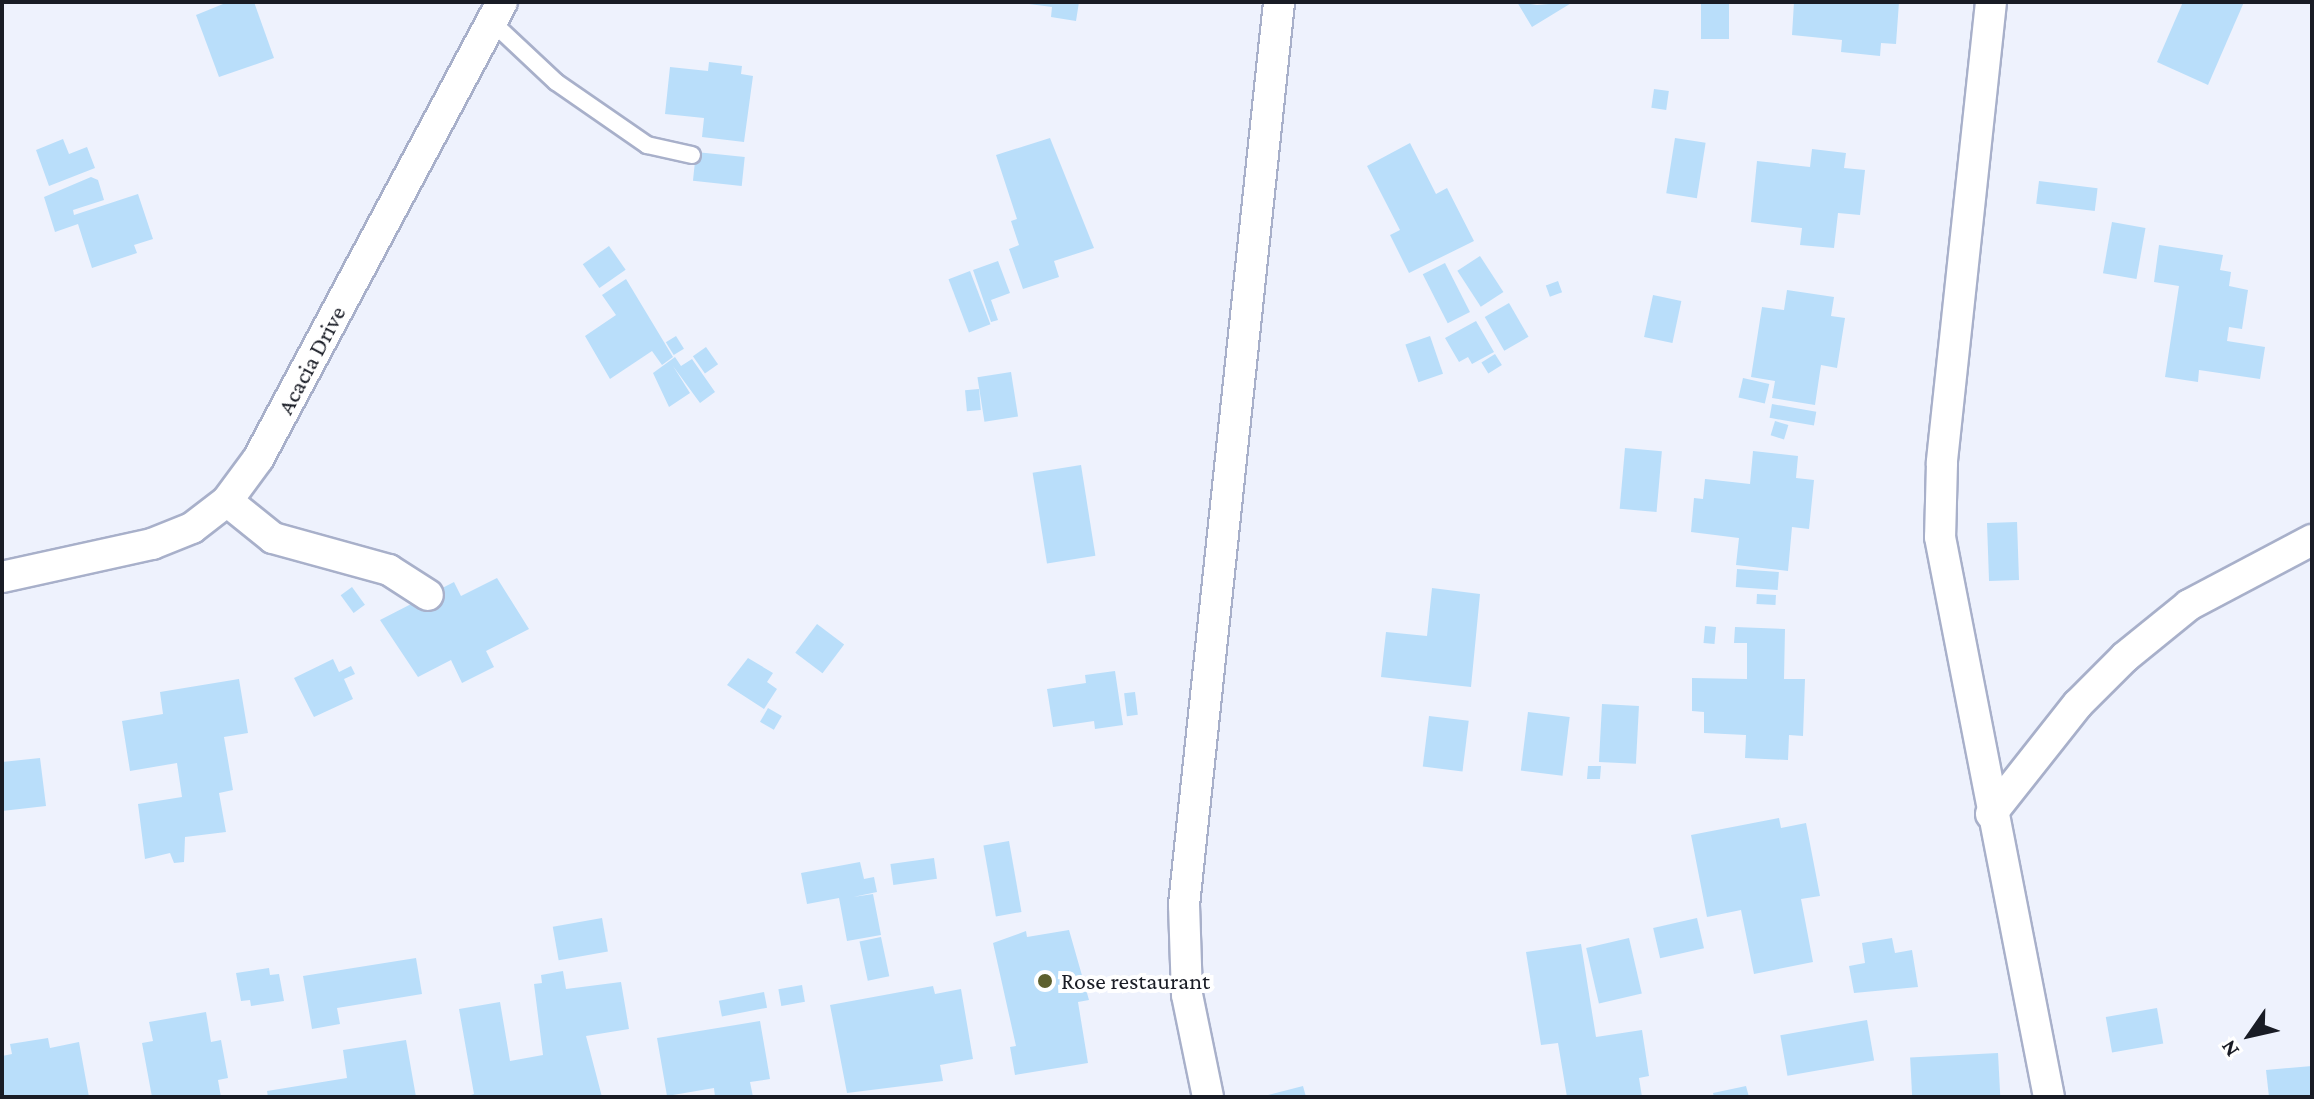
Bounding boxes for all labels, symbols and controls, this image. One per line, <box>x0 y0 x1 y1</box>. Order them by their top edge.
street label: Acacia Drive <box>270 301 352 419</box>
place label: Rose restaurant <box>1061 967 1210 995</box>
marker: Rose restaurant <box>1036 972 1054 990</box>
north arrow <box>2210 995 2290 1075</box>
text: N <box>2215 1035 2244 1062</box>

